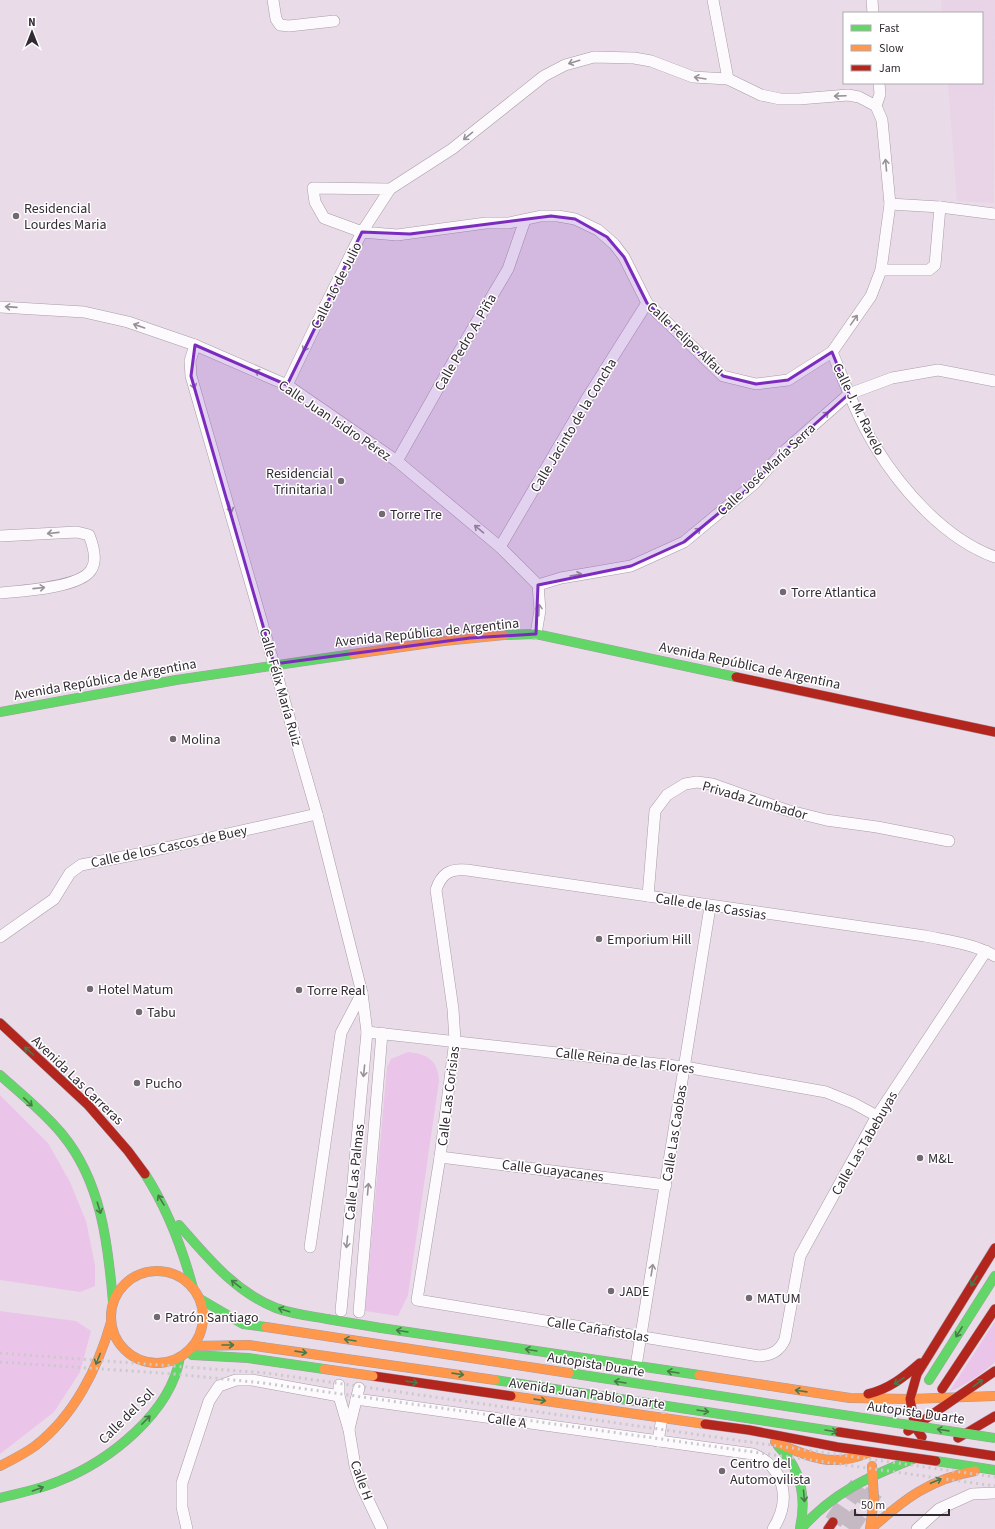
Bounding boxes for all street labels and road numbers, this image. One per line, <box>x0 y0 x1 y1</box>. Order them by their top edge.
street label: Calle 16 de Julio <box>306 239 367 332</box>
street label: Calle Pedro A. Piña <box>430 290 502 395</box>
street label: Calle Felipe Alfau <box>642 297 729 380</box>
street label: Calle Jacinto de la Concha <box>526 355 622 496</box>
street label: Calle J. M. Ravelo <box>827 360 889 459</box>
street label: Calle Juan Isidro Pérez <box>274 376 395 466</box>
street label: Calle José María Serra <box>713 419 820 521</box>
street label: Avenida República de Argentina <box>334 613 520 653</box>
street label: Calle Félix María Ruiz <box>254 626 306 749</box>
street label: Avenida República de Argentina <box>657 637 842 695</box>
street label: Avenida República de Argentina <box>12 654 198 706</box>
street label: Privada Zumbador <box>700 776 810 826</box>
street label: Calle de los Cascos de Buey <box>89 821 250 873</box>
street label: Calle de las Cassias <box>654 888 768 926</box>
street label: Avenida Las Carreras <box>27 1031 128 1130</box>
street label: Calle Reina de las Flores <box>554 1043 696 1079</box>
street label: Calle Las Corisias <box>433 1045 465 1147</box>
street label: Calle Las Caobas <box>657 1083 693 1183</box>
street label: Calle Las Tabebuyas <box>827 1088 903 1199</box>
street label: Calle Las Palmas <box>340 1123 370 1221</box>
street label: Calle Guayacanes <box>501 1155 605 1187</box>
street label: Calle Cañafistolas <box>545 1312 651 1348</box>
street label: Autopista Duarte <box>546 1347 646 1383</box>
street label: Avenida Juan Pablo Duarte <box>508 1373 666 1415</box>
street label: Calle del Sol <box>94 1384 159 1449</box>
street label: Autopista Duarte <box>866 1396 966 1430</box>
street label: Calle A <box>486 1408 528 1434</box>
street label: Calle H <box>345 1458 377 1503</box>

